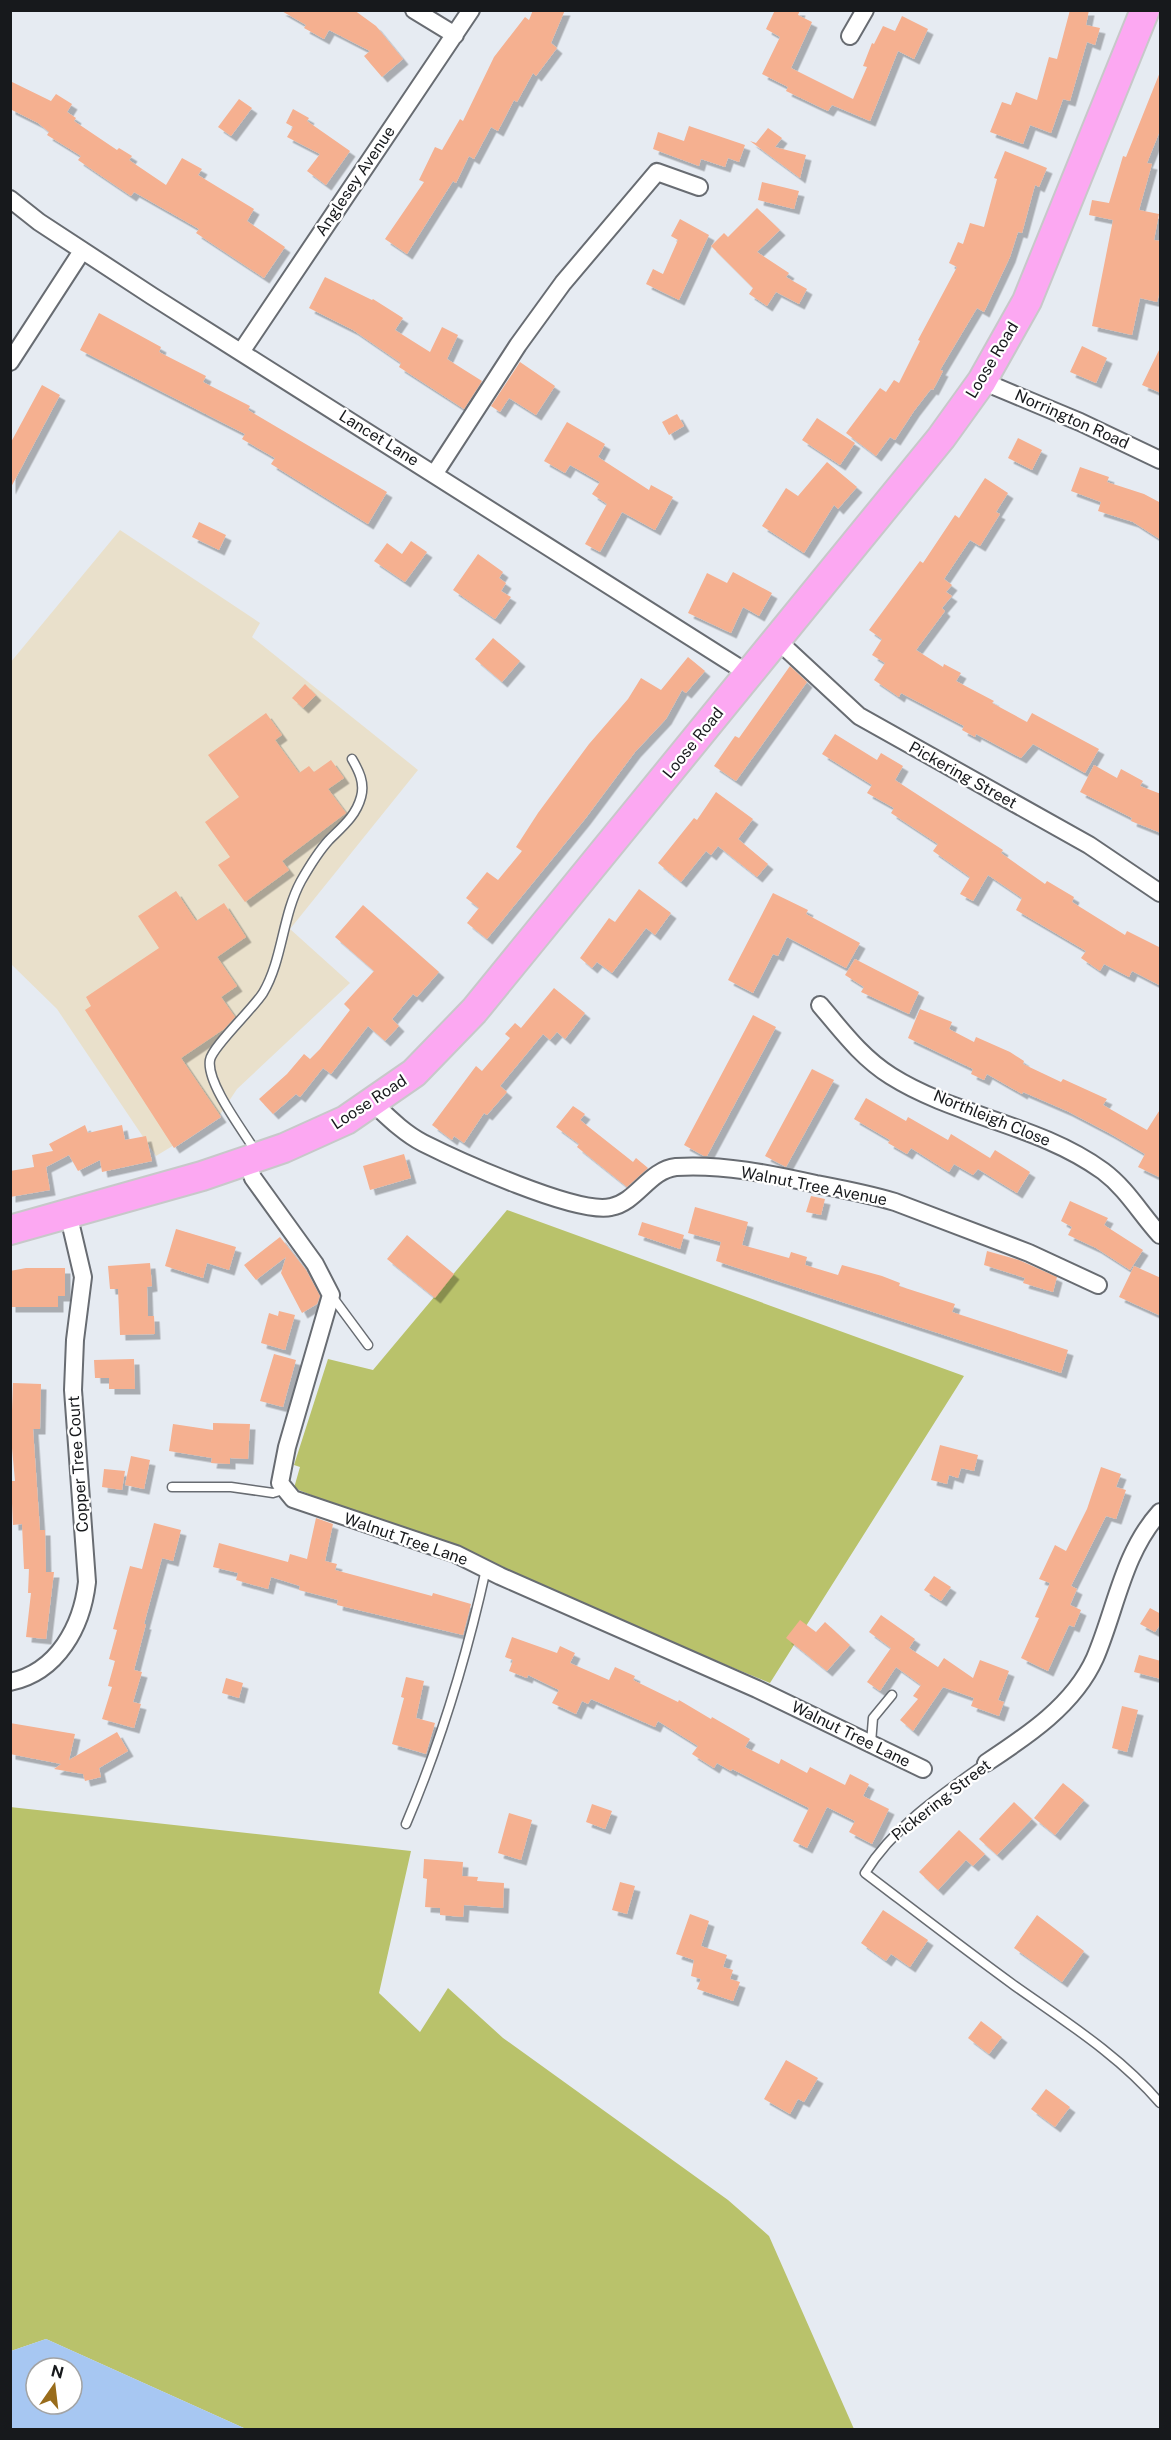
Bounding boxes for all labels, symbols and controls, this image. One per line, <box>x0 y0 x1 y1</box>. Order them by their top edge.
street label: Anglesey Avenue <box>311 122 399 240</box>
street label: Loose Road <box>962 318 1022 402</box>
street label: Norrington Road <box>1012 385 1132 453</box>
street label: Lancet Lane <box>336 406 422 470</box>
street label: Loose Road <box>659 704 727 782</box>
street label: Pickering Street <box>906 737 1020 813</box>
street label: Loose Road <box>328 1071 410 1133</box>
street label: Northleigh Close <box>931 1086 1053 1150</box>
street label: Walnut Tree Avenue <box>739 1162 889 1210</box>
street label: Copper Tree Court <box>64 1395 92 1533</box>
street label: Walnut Tree Lane <box>341 1509 471 1569</box>
street label: Walnut Tree Lane <box>788 1697 914 1771</box>
street label: Pickering Street <box>888 1755 994 1845</box>
north arrow <box>24 2356 84 2416</box>
text: N <box>49 2361 66 2383</box>

